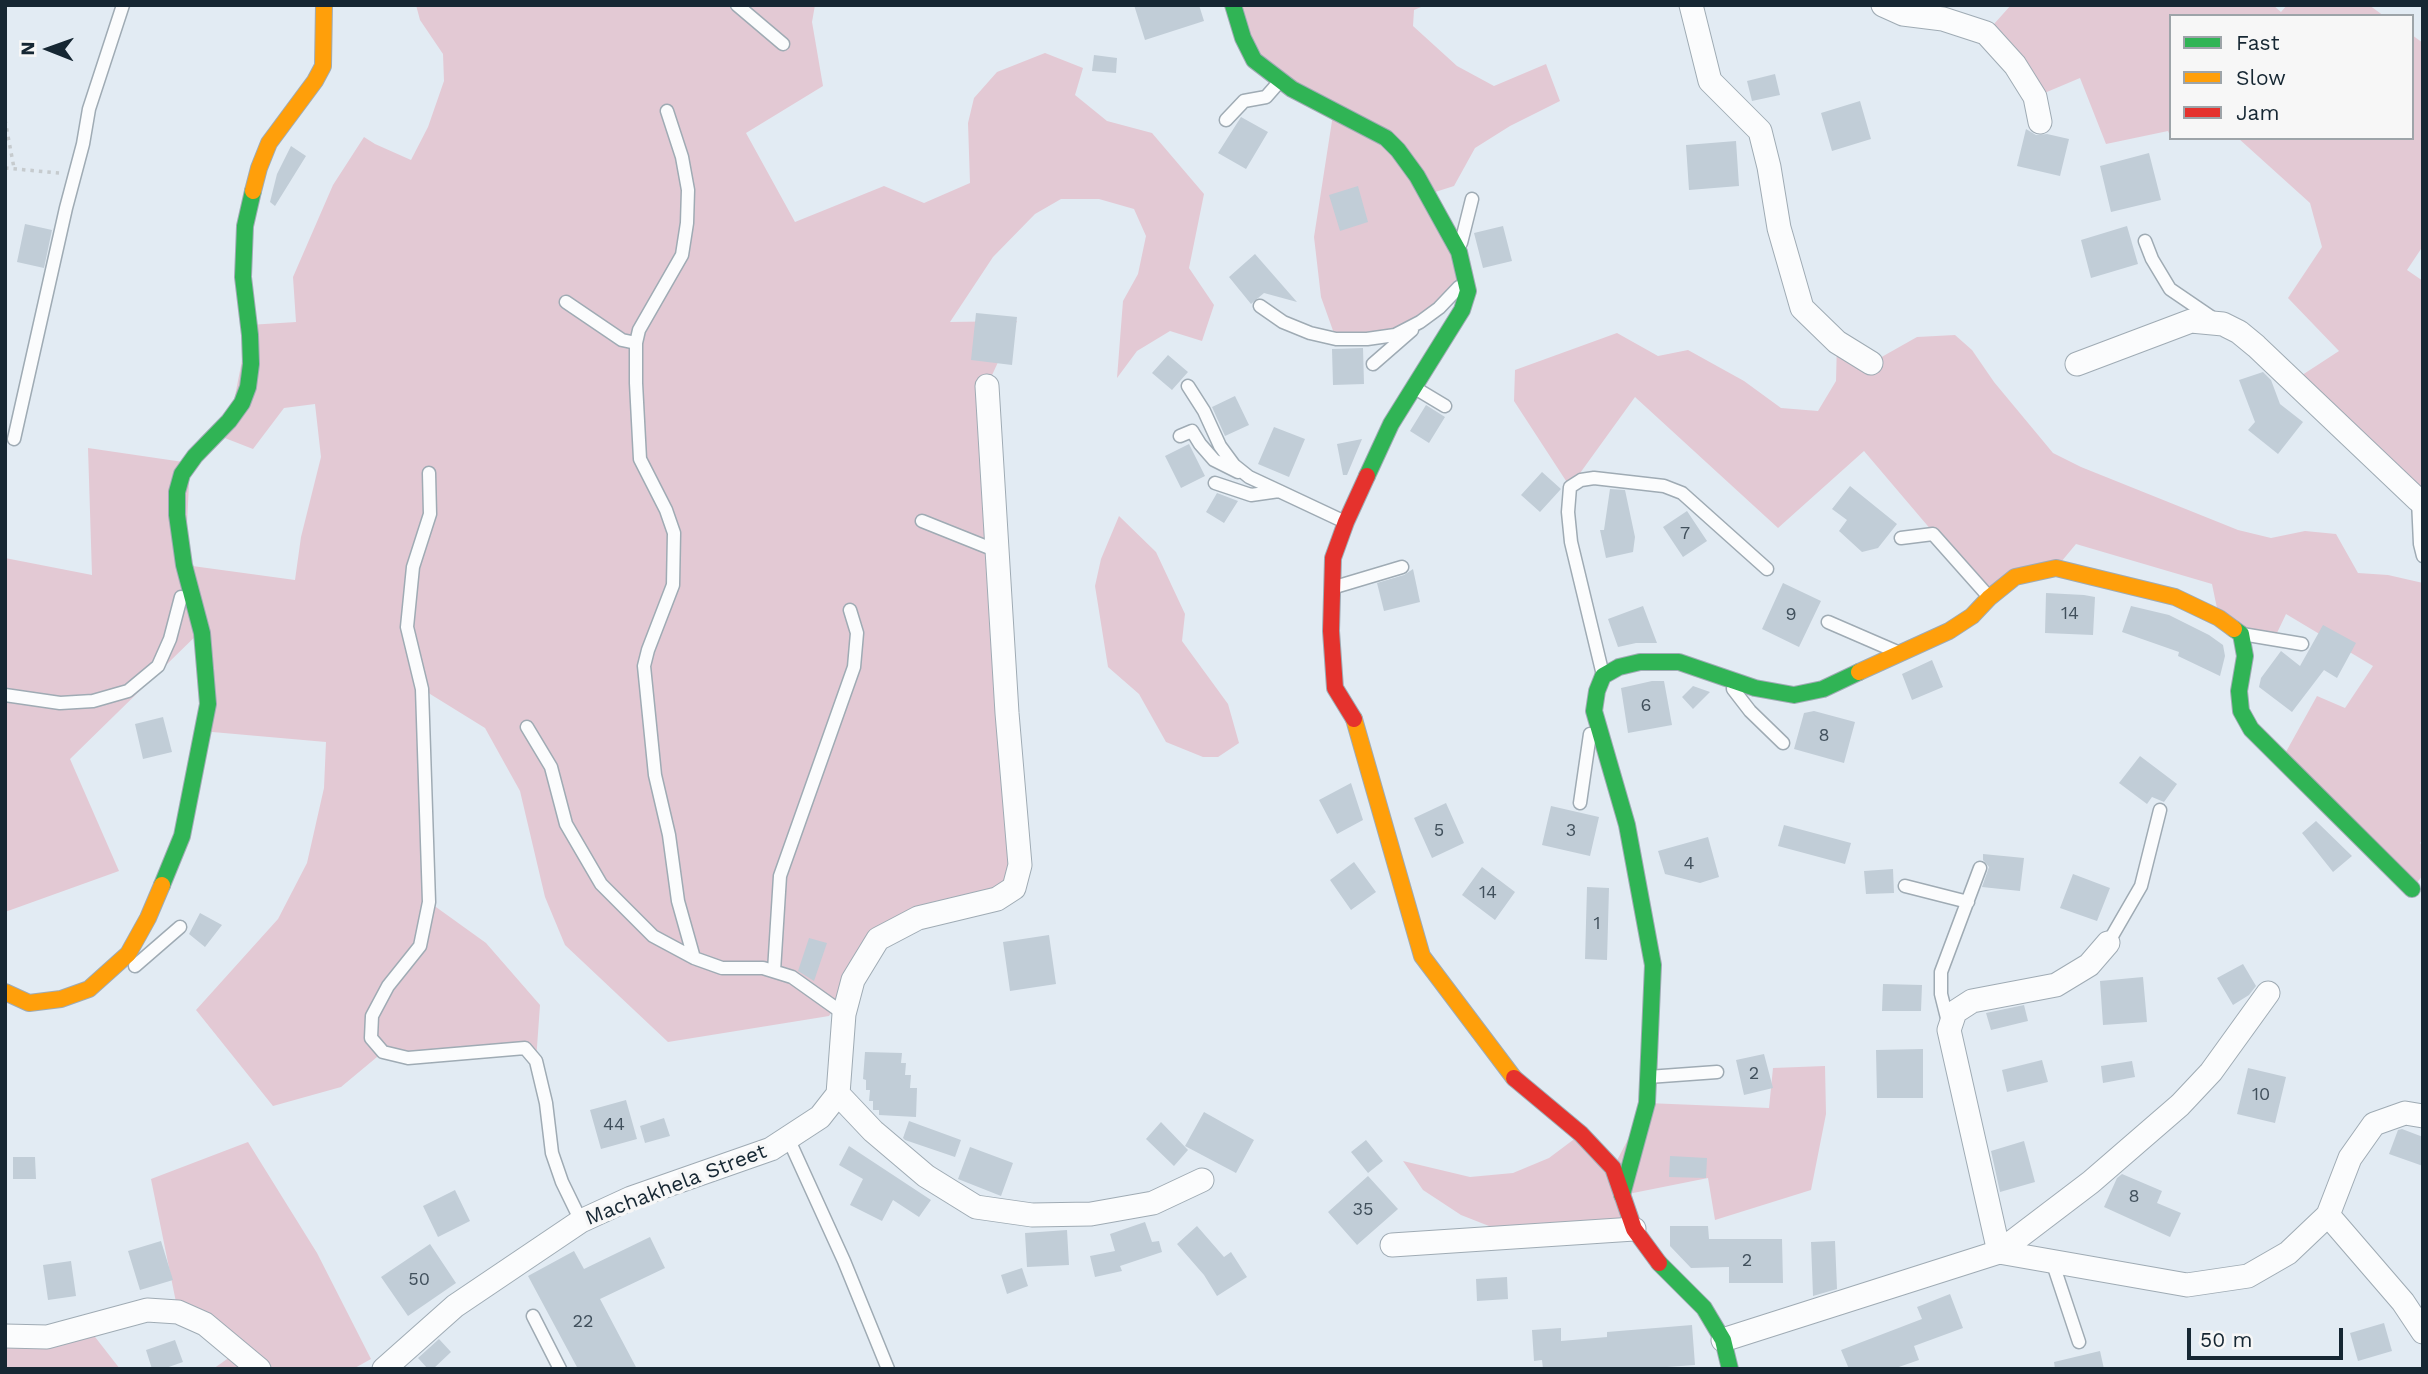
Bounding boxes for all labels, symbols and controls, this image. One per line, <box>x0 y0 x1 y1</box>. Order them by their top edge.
north arrow <box>14 14 84 84</box>
legend <box>2169 14 2414 140</box>
text: Fast <box>2236 30 2280 55</box>
text: N <box>16 41 39 56</box>
text: Slow <box>2236 65 2286 90</box>
text: Jam <box>2236 100 2279 125</box>
house number: 7 <box>1680 523 1690 545</box>
house number: 14 <box>2061 603 2079 625</box>
house number: 9 <box>1785 604 1797 626</box>
house number: 6 <box>1641 695 1651 717</box>
house number: 8 <box>1818 725 1830 747</box>
house number: 5 <box>1434 820 1444 842</box>
house number: 3 <box>1566 820 1576 842</box>
house number: 4 <box>1684 853 1694 875</box>
house number: 14 <box>1479 882 1497 904</box>
house number: 1 <box>1593 913 1601 935</box>
house number: 2 <box>1749 1063 1759 1085</box>
house number: 10 <box>2252 1084 2270 1106</box>
house number: 44 <box>603 1114 625 1136</box>
street label: Machakhela Street <box>582 1139 770 1231</box>
house number: 8 <box>2128 1186 2140 1208</box>
house number: 35 <box>1353 1199 1373 1221</box>
house number: 2 <box>1742 1250 1752 1272</box>
house number: 50 <box>408 1269 430 1291</box>
house number: 22 <box>573 1311 593 1333</box>
scale bar <box>2190 1314 2346 1358</box>
text: 50 m <box>2200 1327 2252 1352</box>

